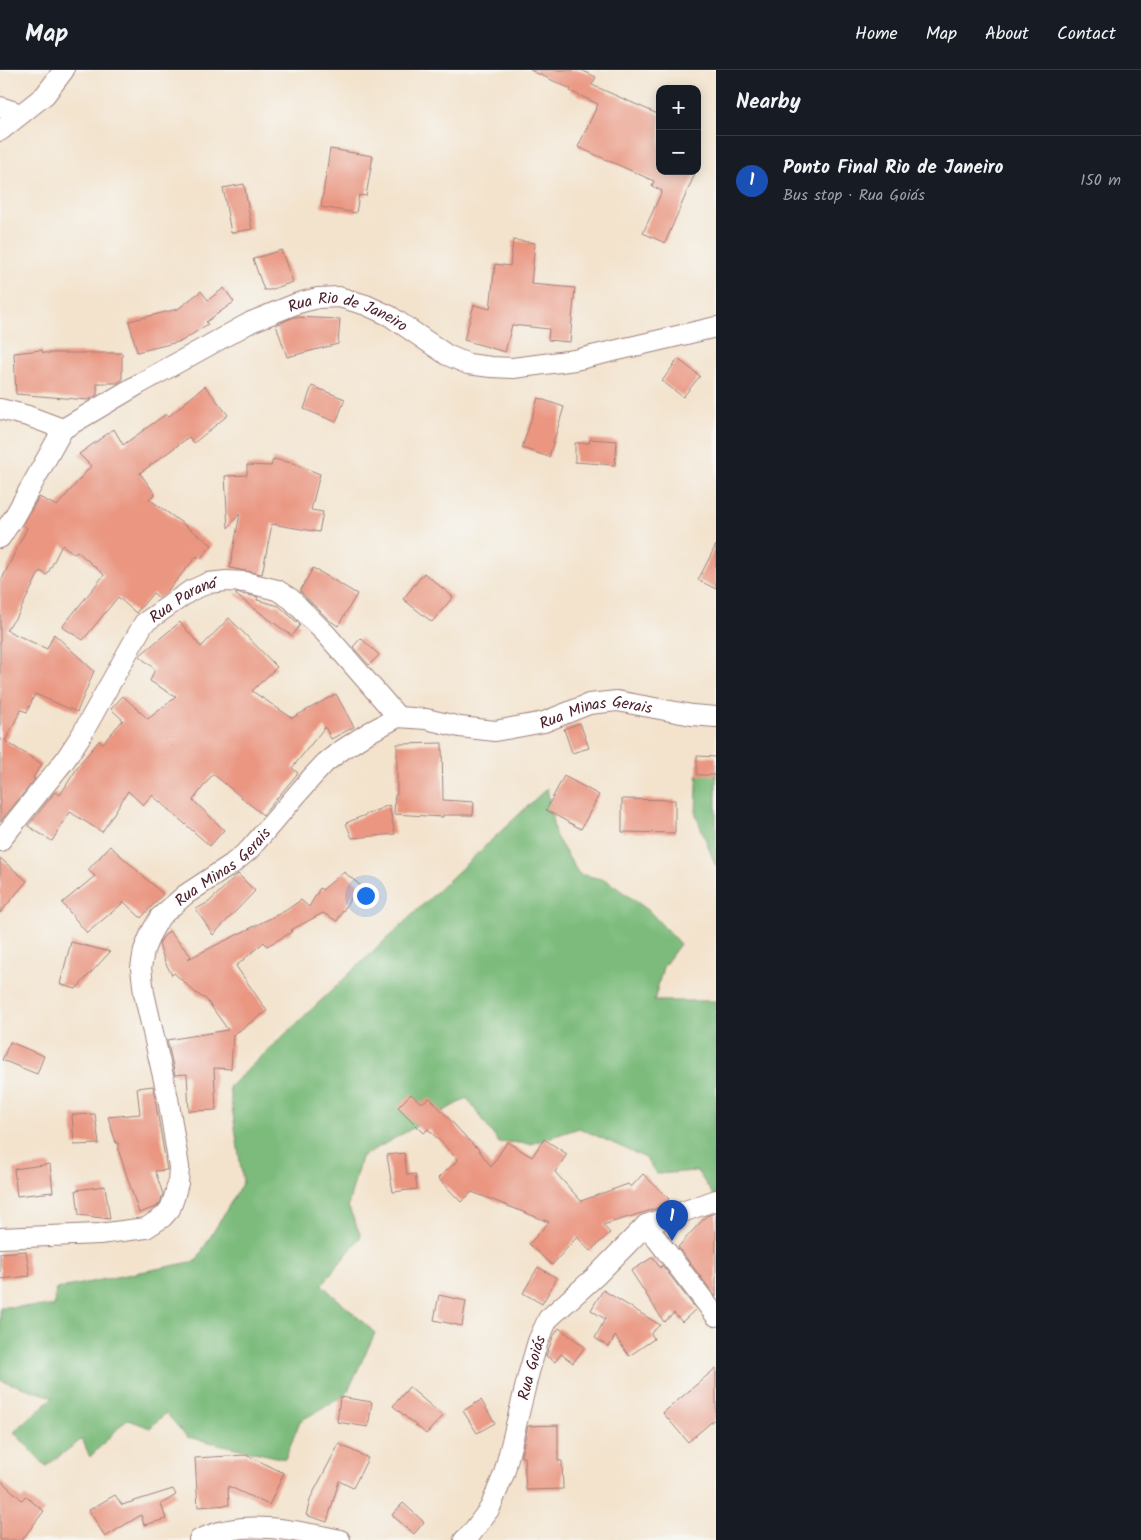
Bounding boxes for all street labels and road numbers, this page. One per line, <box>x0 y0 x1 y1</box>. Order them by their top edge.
street label: Rua Rio de Janeiro <box>284 286 413 339</box>
street label: Rua Paraná <box>144 571 219 630</box>
street label: Rua Minas Gerais <box>536 689 655 737</box>
street label: Rua Minas Gerais <box>169 822 278 913</box>
street label: Rua Goiás <box>512 1331 553 1403</box>

